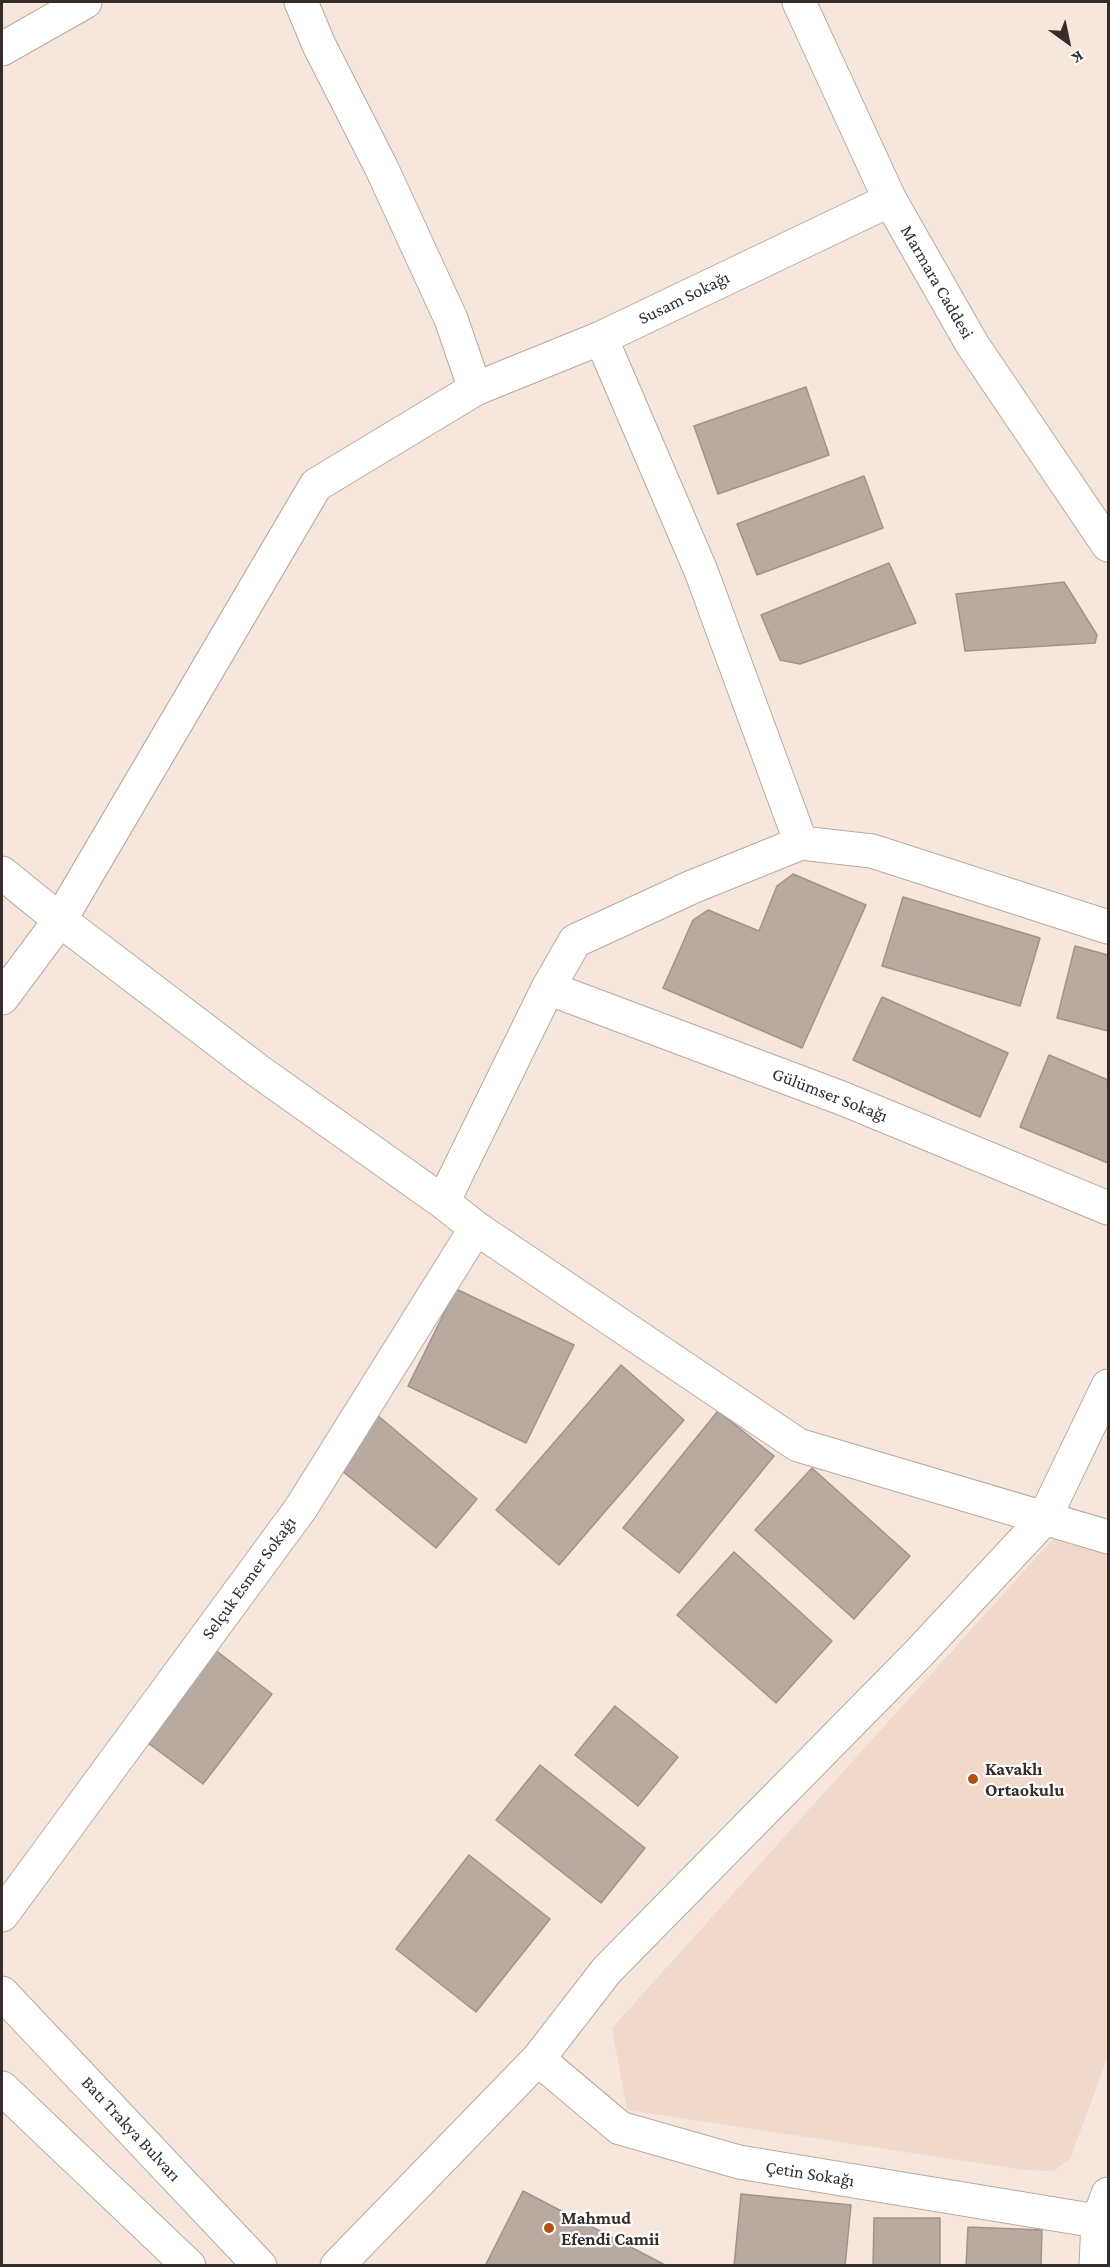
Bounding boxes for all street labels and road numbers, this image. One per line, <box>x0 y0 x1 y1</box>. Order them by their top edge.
street label: Marmara Caddesi <box>896 221 978 343</box>
street label: Susam Sokağı <box>635 267 733 329</box>
street label: Gülümser Sokağı <box>769 1063 891 1127</box>
street label: Selçuk Esmer Sokağı <box>197 1512 301 1644</box>
street label: Batı Trakya Bulvarı <box>77 2072 185 2186</box>
street label: Çetin Sokağı <box>764 2156 856 2192</box>

